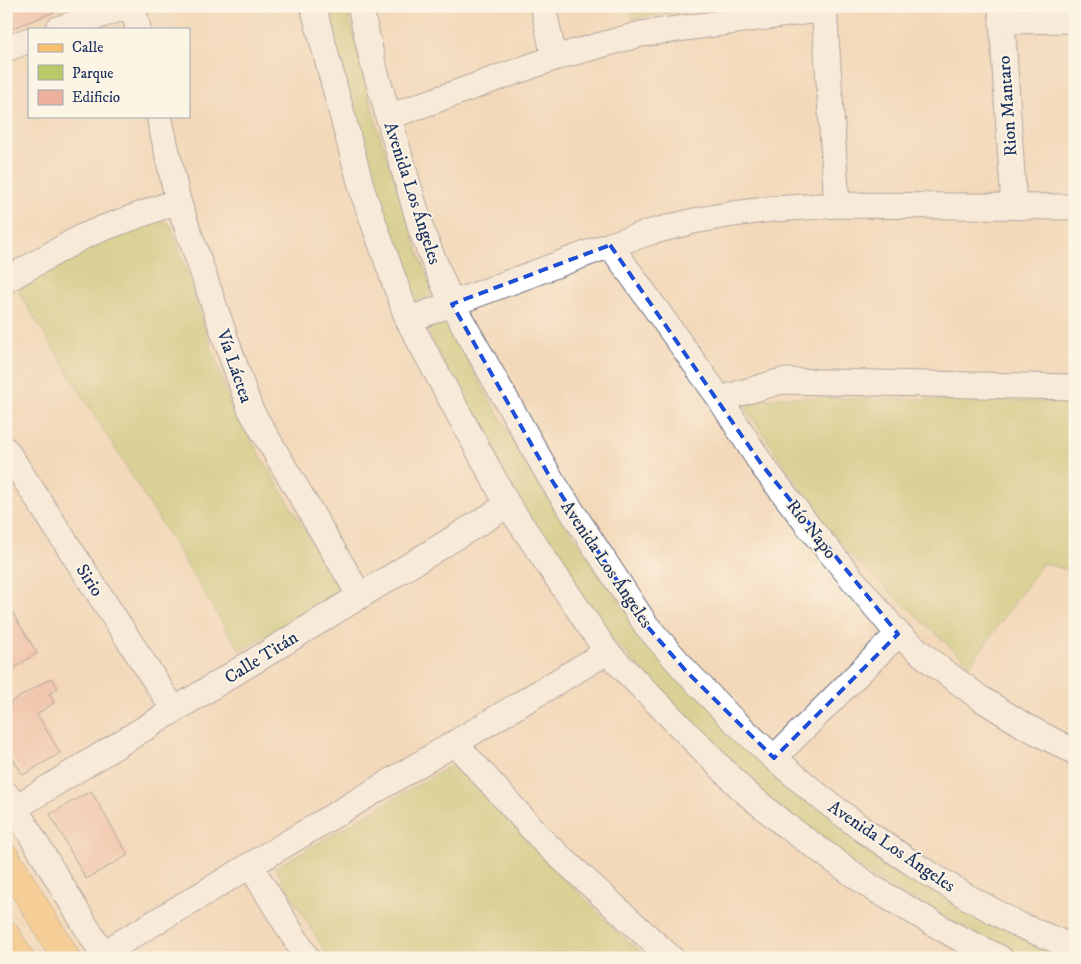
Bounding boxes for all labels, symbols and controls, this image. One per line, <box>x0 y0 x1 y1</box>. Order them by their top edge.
legend <box>28 28 190 118</box>
text: Calle <box>72 38 104 57</box>
street label: Rion Mantaro <box>993 55 1022 157</box>
text: Parque <box>72 64 113 83</box>
text: Edificio <box>72 88 120 107</box>
street label: Avenida Los Ángeles <box>379 119 446 267</box>
street label: Vía Láctea <box>211 326 257 406</box>
street label: Avenida Los Ángeles <box>556 496 658 632</box>
street label: Río Napo <box>781 496 841 564</box>
street label: Sirio <box>71 560 108 601</box>
street label: Calle Titán <box>221 626 303 689</box>
street label: Avenida Los Ángeles <box>824 795 960 897</box>

